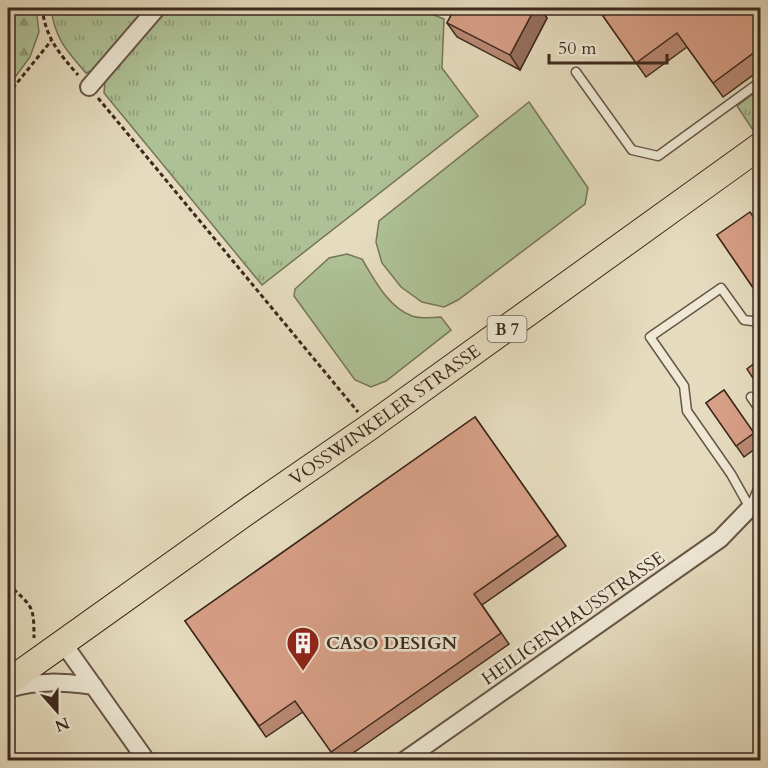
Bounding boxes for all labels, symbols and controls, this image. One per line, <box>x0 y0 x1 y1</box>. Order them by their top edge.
scale bar <box>549 27 668 65</box>
text: 50 m <box>558 36 597 61</box>
road number: B 7 <box>488 316 526 342</box>
street label: VOSSWINKELER STRASSE <box>285 339 486 492</box>
street label: HEILIGENHAUSSTRASSE <box>477 546 670 691</box>
building icon: CASO DESIGN <box>285 625 321 672</box>
place label: CASO DESIGN <box>326 631 458 656</box>
north arrow <box>27 681 87 741</box>
text: N <box>51 711 72 737</box>

